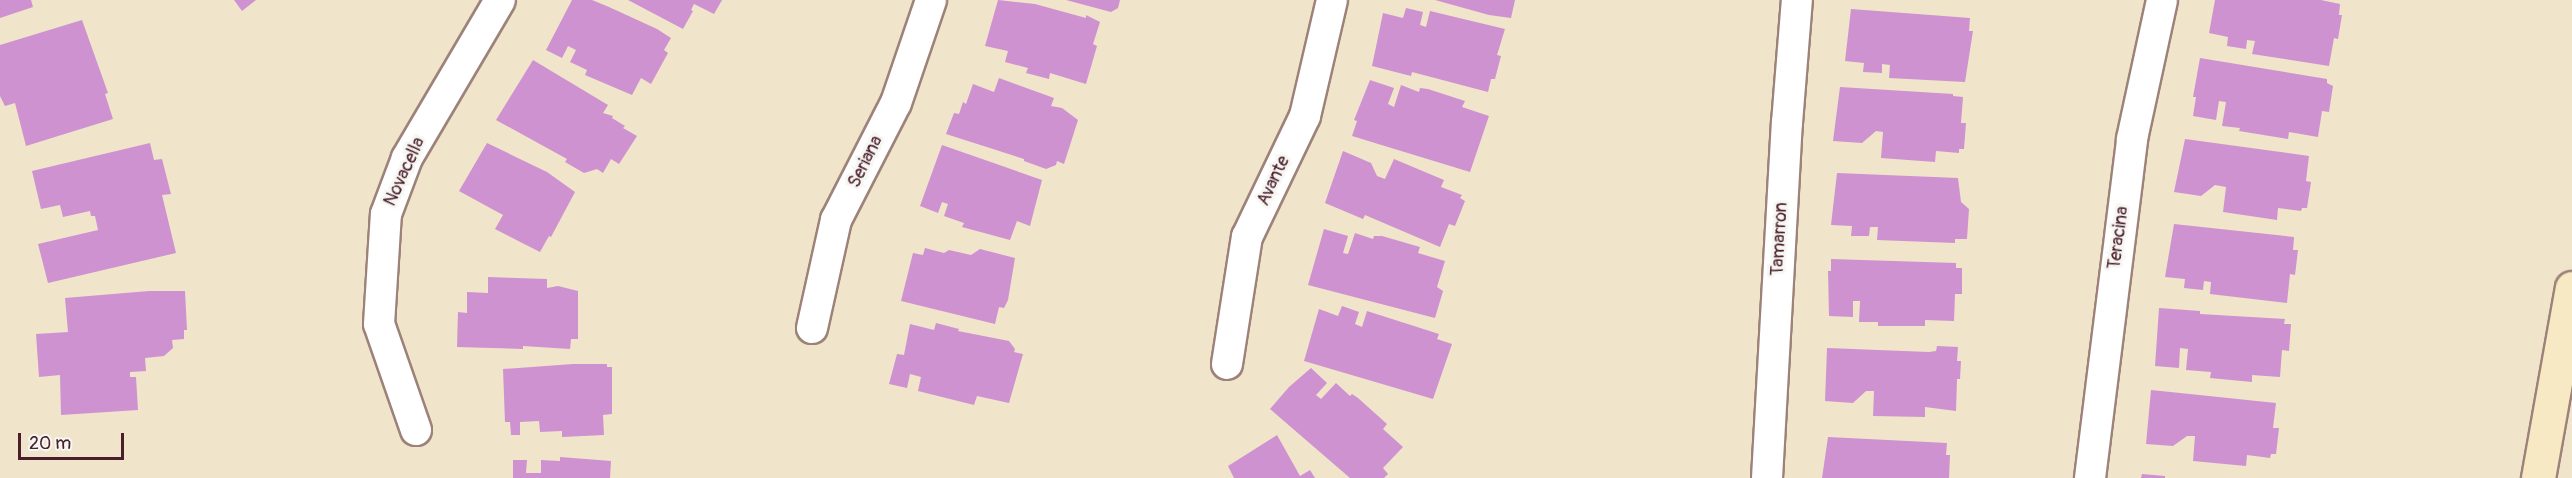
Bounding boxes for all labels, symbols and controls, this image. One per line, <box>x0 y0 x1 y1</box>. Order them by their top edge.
street label: Seriana <box>844 132 888 192</box>
street label: Novacella <box>380 134 430 210</box>
street label: Avante <box>1253 153 1295 209</box>
street label: Tamarron <box>1767 202 1793 276</box>
street label: Teracina <box>2104 205 2134 271</box>
scale bar <box>21 421 128 459</box>
text: 20 m <box>29 432 71 455</box>

